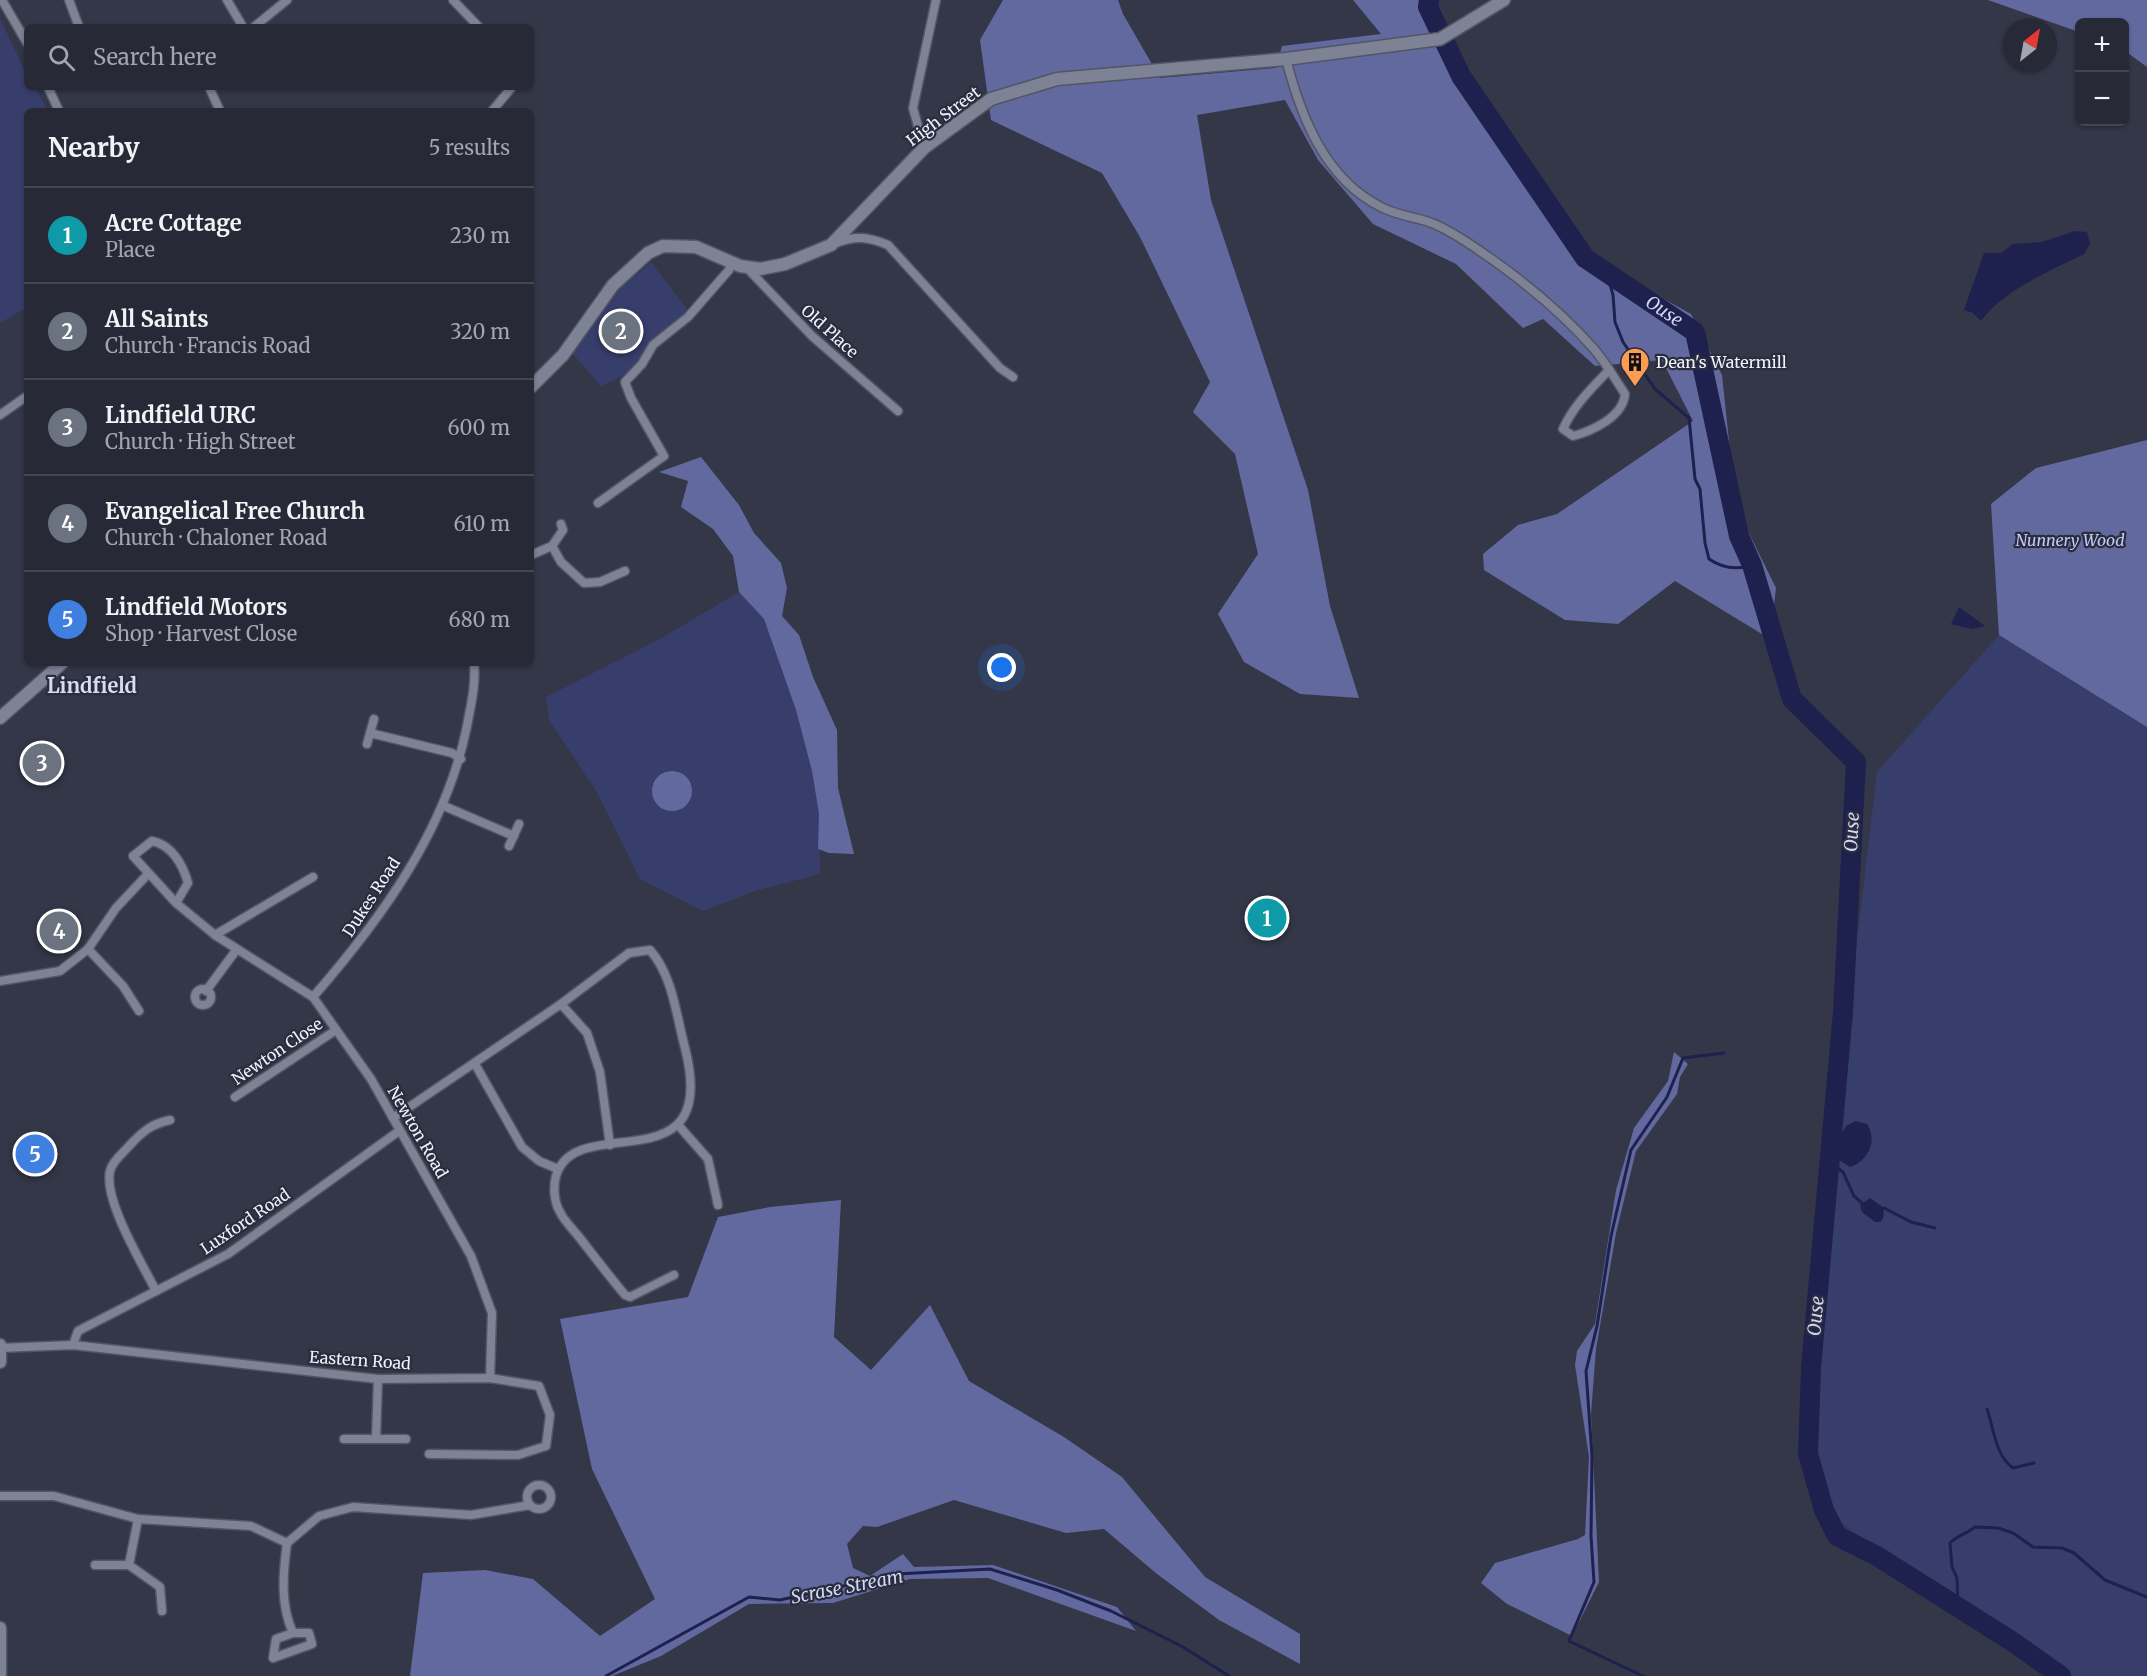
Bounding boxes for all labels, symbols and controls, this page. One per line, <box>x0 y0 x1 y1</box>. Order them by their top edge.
north arrow <box>2003 18 2057 72</box>
map controls <box>2075 18 2129 126</box>
button: + <box>2075 18 2129 72</box>
search box <box>24 24 534 90</box>
icon: search <box>45 41 78 74</box>
text: Search here <box>93 43 216 71</box>
button: − <box>2075 72 2129 126</box>
street label: High Street <box>902 81 985 150</box>
text: Nearby <box>48 131 140 164</box>
text: 5 results <box>429 135 510 160</box>
text: Acre Cottage <box>105 209 242 237</box>
text: 1 <box>63 223 72 248</box>
text: 230 m <box>450 223 510 248</box>
text: Place <box>105 237 155 262</box>
water label: Ouse <box>1641 290 1687 331</box>
street label: Old Place <box>797 300 863 362</box>
text: All Saints <box>105 305 209 333</box>
pin: 2 <box>602 308 640 354</box>
text: 2 <box>62 319 73 344</box>
text: 320 m <box>450 319 510 344</box>
text: Church · Francis Road <box>105 333 310 358</box>
building icon: Dean's Watermill <box>1619 346 1651 388</box>
place label: Dean's Watermill <box>1656 352 1787 372</box>
text: Lindfield URC <box>105 401 256 429</box>
text: 3 <box>62 415 73 440</box>
text: 600 m <box>447 415 510 440</box>
text: Church · High Street <box>105 429 296 454</box>
text: Evangelical Free Church <box>105 497 365 525</box>
text: 4 <box>61 511 74 536</box>
text: 610 m <box>454 511 510 536</box>
text: Church · Chaloner Road <box>105 525 327 550</box>
park label: Nunnery Wood <box>2015 530 2125 550</box>
text: Lindfield Motors <box>105 593 287 621</box>
text: 5 <box>62 607 73 632</box>
text: 680 m <box>449 607 510 632</box>
text: Shop · Harvest Close <box>105 621 297 646</box>
your location <box>987 653 1016 682</box>
district label: Lindfield <box>47 673 137 698</box>
pin: 3 <box>22 740 62 786</box>
water label: Ouse <box>1839 811 1864 853</box>
street label: Dukes Road <box>338 853 404 941</box>
pin: 1 <box>1248 896 1286 940</box>
pin: 4 <box>40 908 78 954</box>
street label: Newton Close <box>228 1013 326 1089</box>
street label: Newton Road <box>384 1082 453 1182</box>
pin: 5 <box>15 1132 54 1176</box>
street label: Luxford Road <box>196 1184 294 1258</box>
water label: Ouse <box>1802 1295 1829 1337</box>
street label: Eastern Road <box>308 1346 412 1374</box>
water label: Scrase Stream <box>789 1564 905 1609</box>

